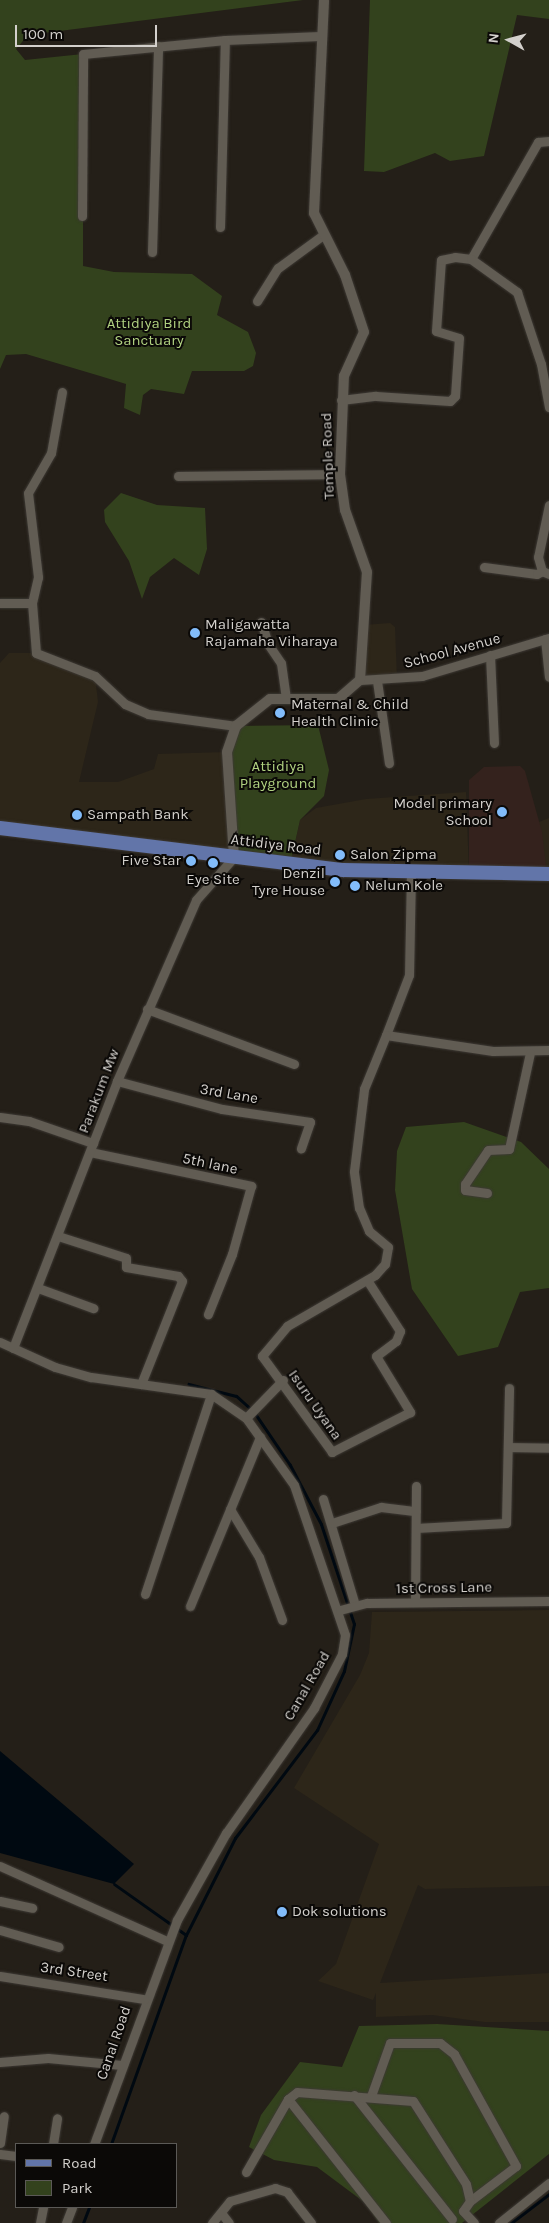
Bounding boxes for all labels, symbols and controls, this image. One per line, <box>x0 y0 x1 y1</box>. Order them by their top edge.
scale bar <box>18 15 160 47</box>
north arrow <box>484 15 534 65</box>
text: 100 m <box>23 25 63 43</box>
text: N <box>485 32 503 44</box>
park label: Attidiya Bird Sanctuary <box>107 314 191 349</box>
street label: Temple Road <box>317 412 339 500</box>
place label: Maligawatta Rajamaha Viharaya <box>205 615 338 650</box>
marker: Maligawatta Rajamaha Viharaya <box>189 627 201 639</box>
street label: School Avenue <box>402 629 502 673</box>
place label: Maternal & Child Health Clinic <box>291 695 409 730</box>
marker: Maternal & Child Health Clinic <box>273 706 287 720</box>
park label: Attidiya Playground <box>240 757 316 792</box>
place label: Model primary School <box>393 794 492 829</box>
place label: Sampath Bank <box>87 806 189 824</box>
marker: Model primary School <box>496 806 508 818</box>
marker: Sampath Bank <box>71 809 83 821</box>
street label: Attidiya Road <box>230 831 322 859</box>
place label: Salon Zipma <box>350 846 437 864</box>
marker: Salon Zipma <box>334 849 346 861</box>
place label: Five Star <box>121 852 181 870</box>
marker: Five Star <box>185 855 197 867</box>
marker: Eye Site <box>207 857 219 869</box>
place label: Denzil Tyre House <box>252 864 325 899</box>
place label: Eye Site <box>186 871 240 889</box>
marker: Denzil Tyre House <box>329 876 341 888</box>
place label: Nelum Kole <box>365 877 443 895</box>
marker: Nelum Kole <box>349 880 361 892</box>
street label: Parakum Mw <box>75 1046 123 1136</box>
street label: 3rd Lane <box>199 1080 259 1108</box>
street label: 5th lane <box>181 1149 239 1179</box>
street label: Isuru Uyana <box>284 1366 346 1444</box>
street label: 1st Cross Lane <box>396 1578 492 1598</box>
street label: Canal Road <box>280 1648 334 1724</box>
place label: Dok solutions <box>292 1903 387 1921</box>
marker: Dok solutions <box>276 1906 288 1918</box>
street label: 3rd Street <box>39 1958 109 1986</box>
street label: Canal Road <box>93 2004 135 2082</box>
legend <box>15 2143 178 2208</box>
text: Road <box>62 2154 97 2172</box>
text: Park <box>62 2179 92 2197</box>

